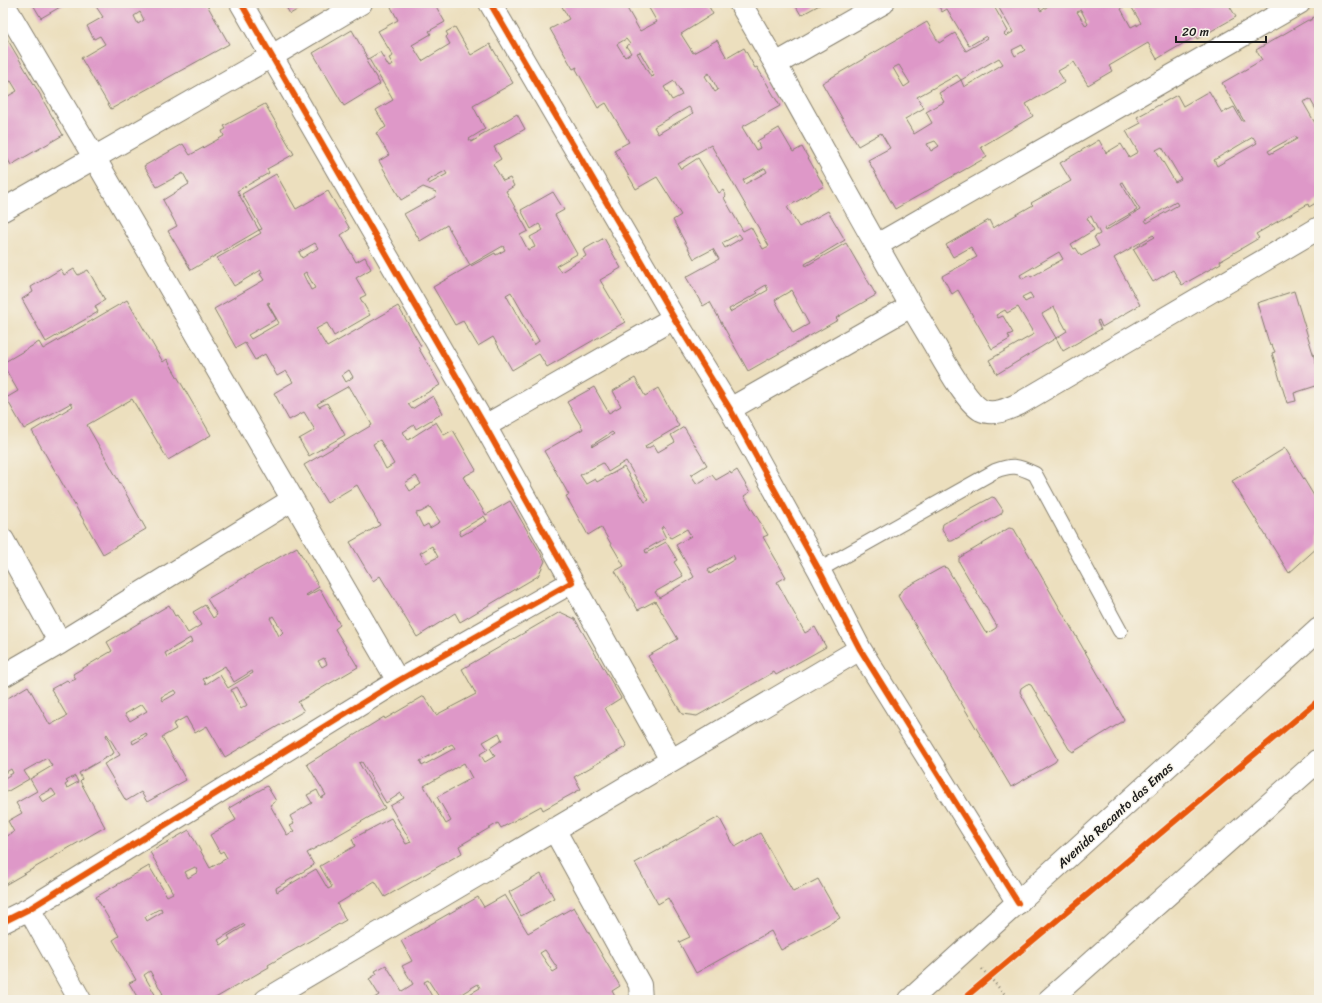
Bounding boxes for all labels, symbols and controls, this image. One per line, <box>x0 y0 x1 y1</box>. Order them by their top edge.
scale bar <box>1176 18 1266 44</box>
text: 20 m <box>1182 21 1209 43</box>
street label: Avenida Recanto das Emas <box>1051 755 1179 875</box>

